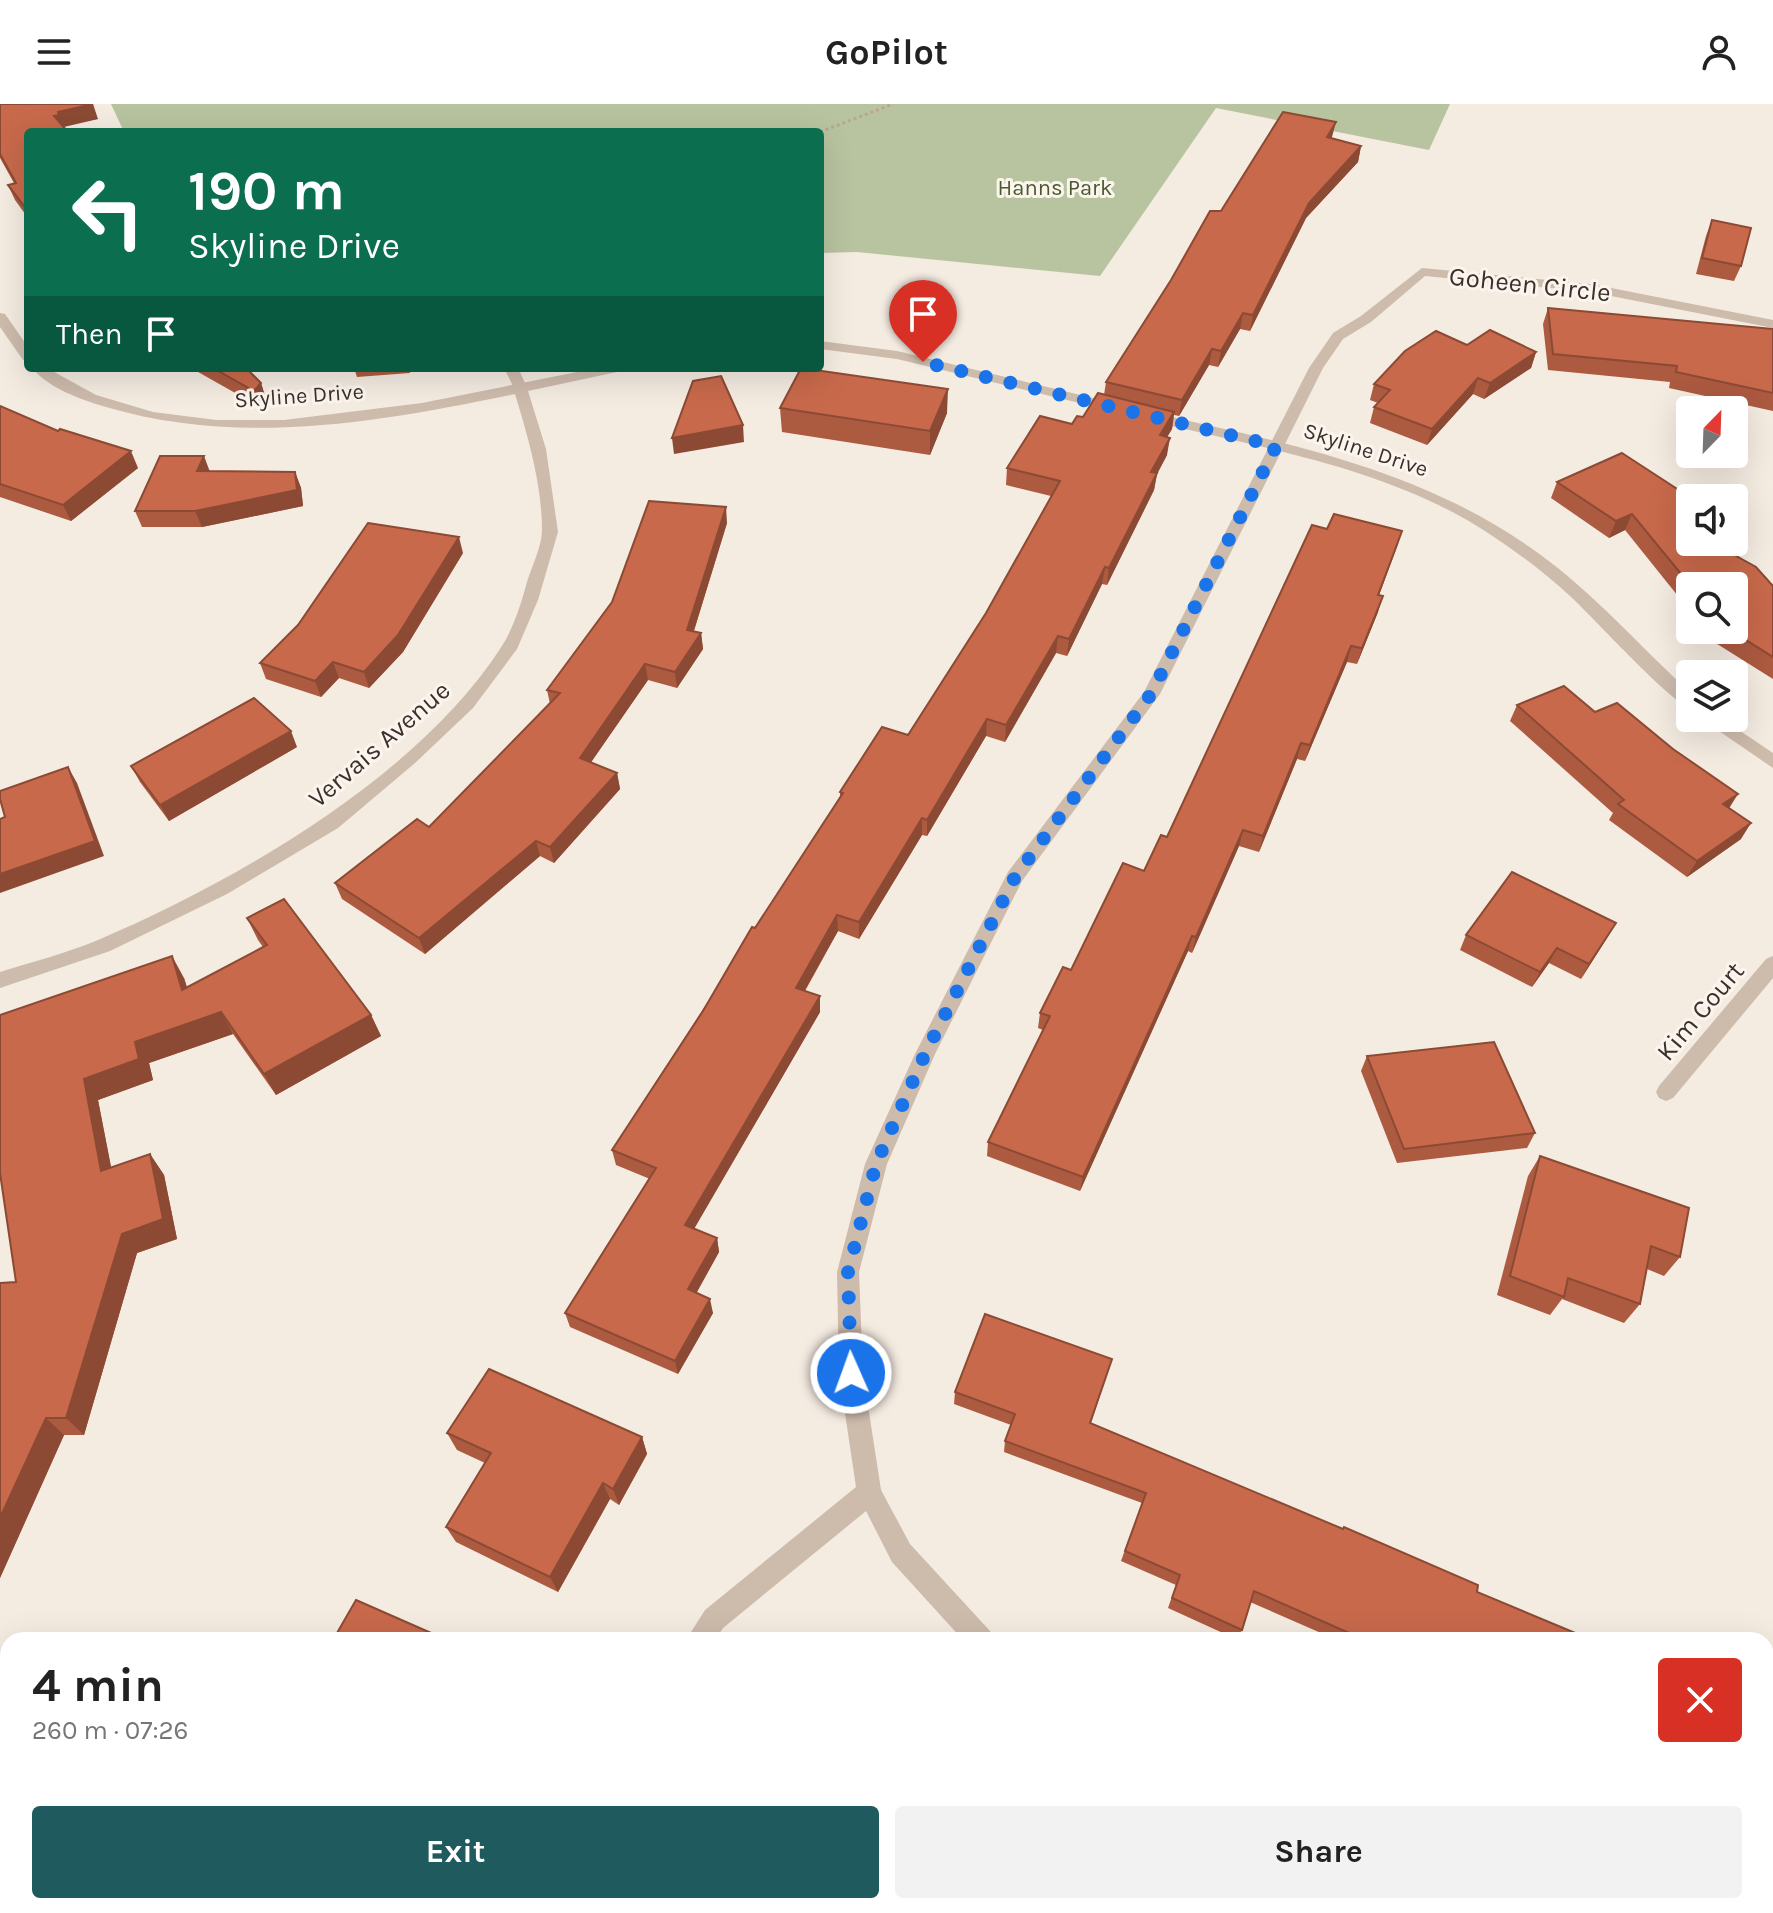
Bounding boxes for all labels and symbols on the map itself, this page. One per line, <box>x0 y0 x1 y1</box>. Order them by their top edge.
park label: Hanns Park <box>998 175 1112 201</box>
street label: Goheen Circle <box>1448 261 1612 308</box>
pin <box>889 280 957 362</box>
street label: Skyline Drive <box>234 379 365 413</box>
north arrow <box>1676 396 1748 468</box>
street label: Skyline Drive <box>1300 418 1431 482</box>
street label: Vervais Avenue <box>302 675 456 814</box>
street label: Kim Court <box>1650 956 1751 1067</box>
position arrow <box>809 1331 893 1415</box>

